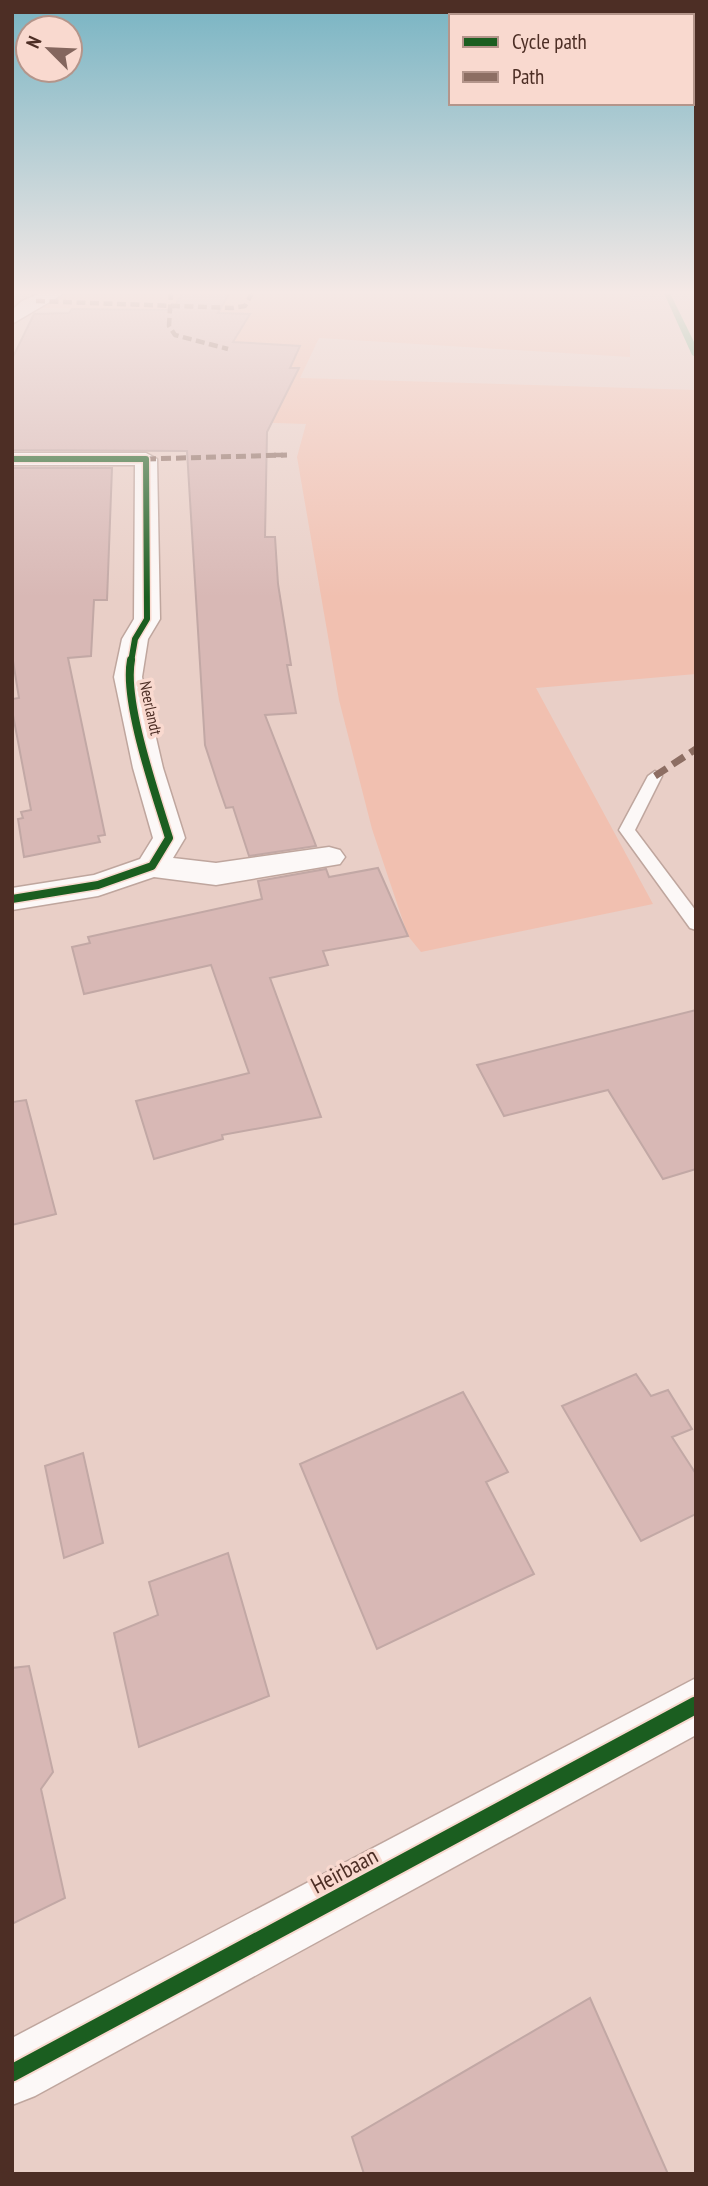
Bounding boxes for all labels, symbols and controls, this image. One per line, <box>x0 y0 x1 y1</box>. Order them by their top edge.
north arrow <box>14 14 84 84</box>
legend <box>449 14 694 105</box>
text: Cycle path <box>512 28 587 55</box>
text: N <box>20 33 47 52</box>
text: Path <box>512 63 544 90</box>
street label: Neerlandt <box>136 679 167 737</box>
street label: Heirbaan <box>306 1840 382 1900</box>

